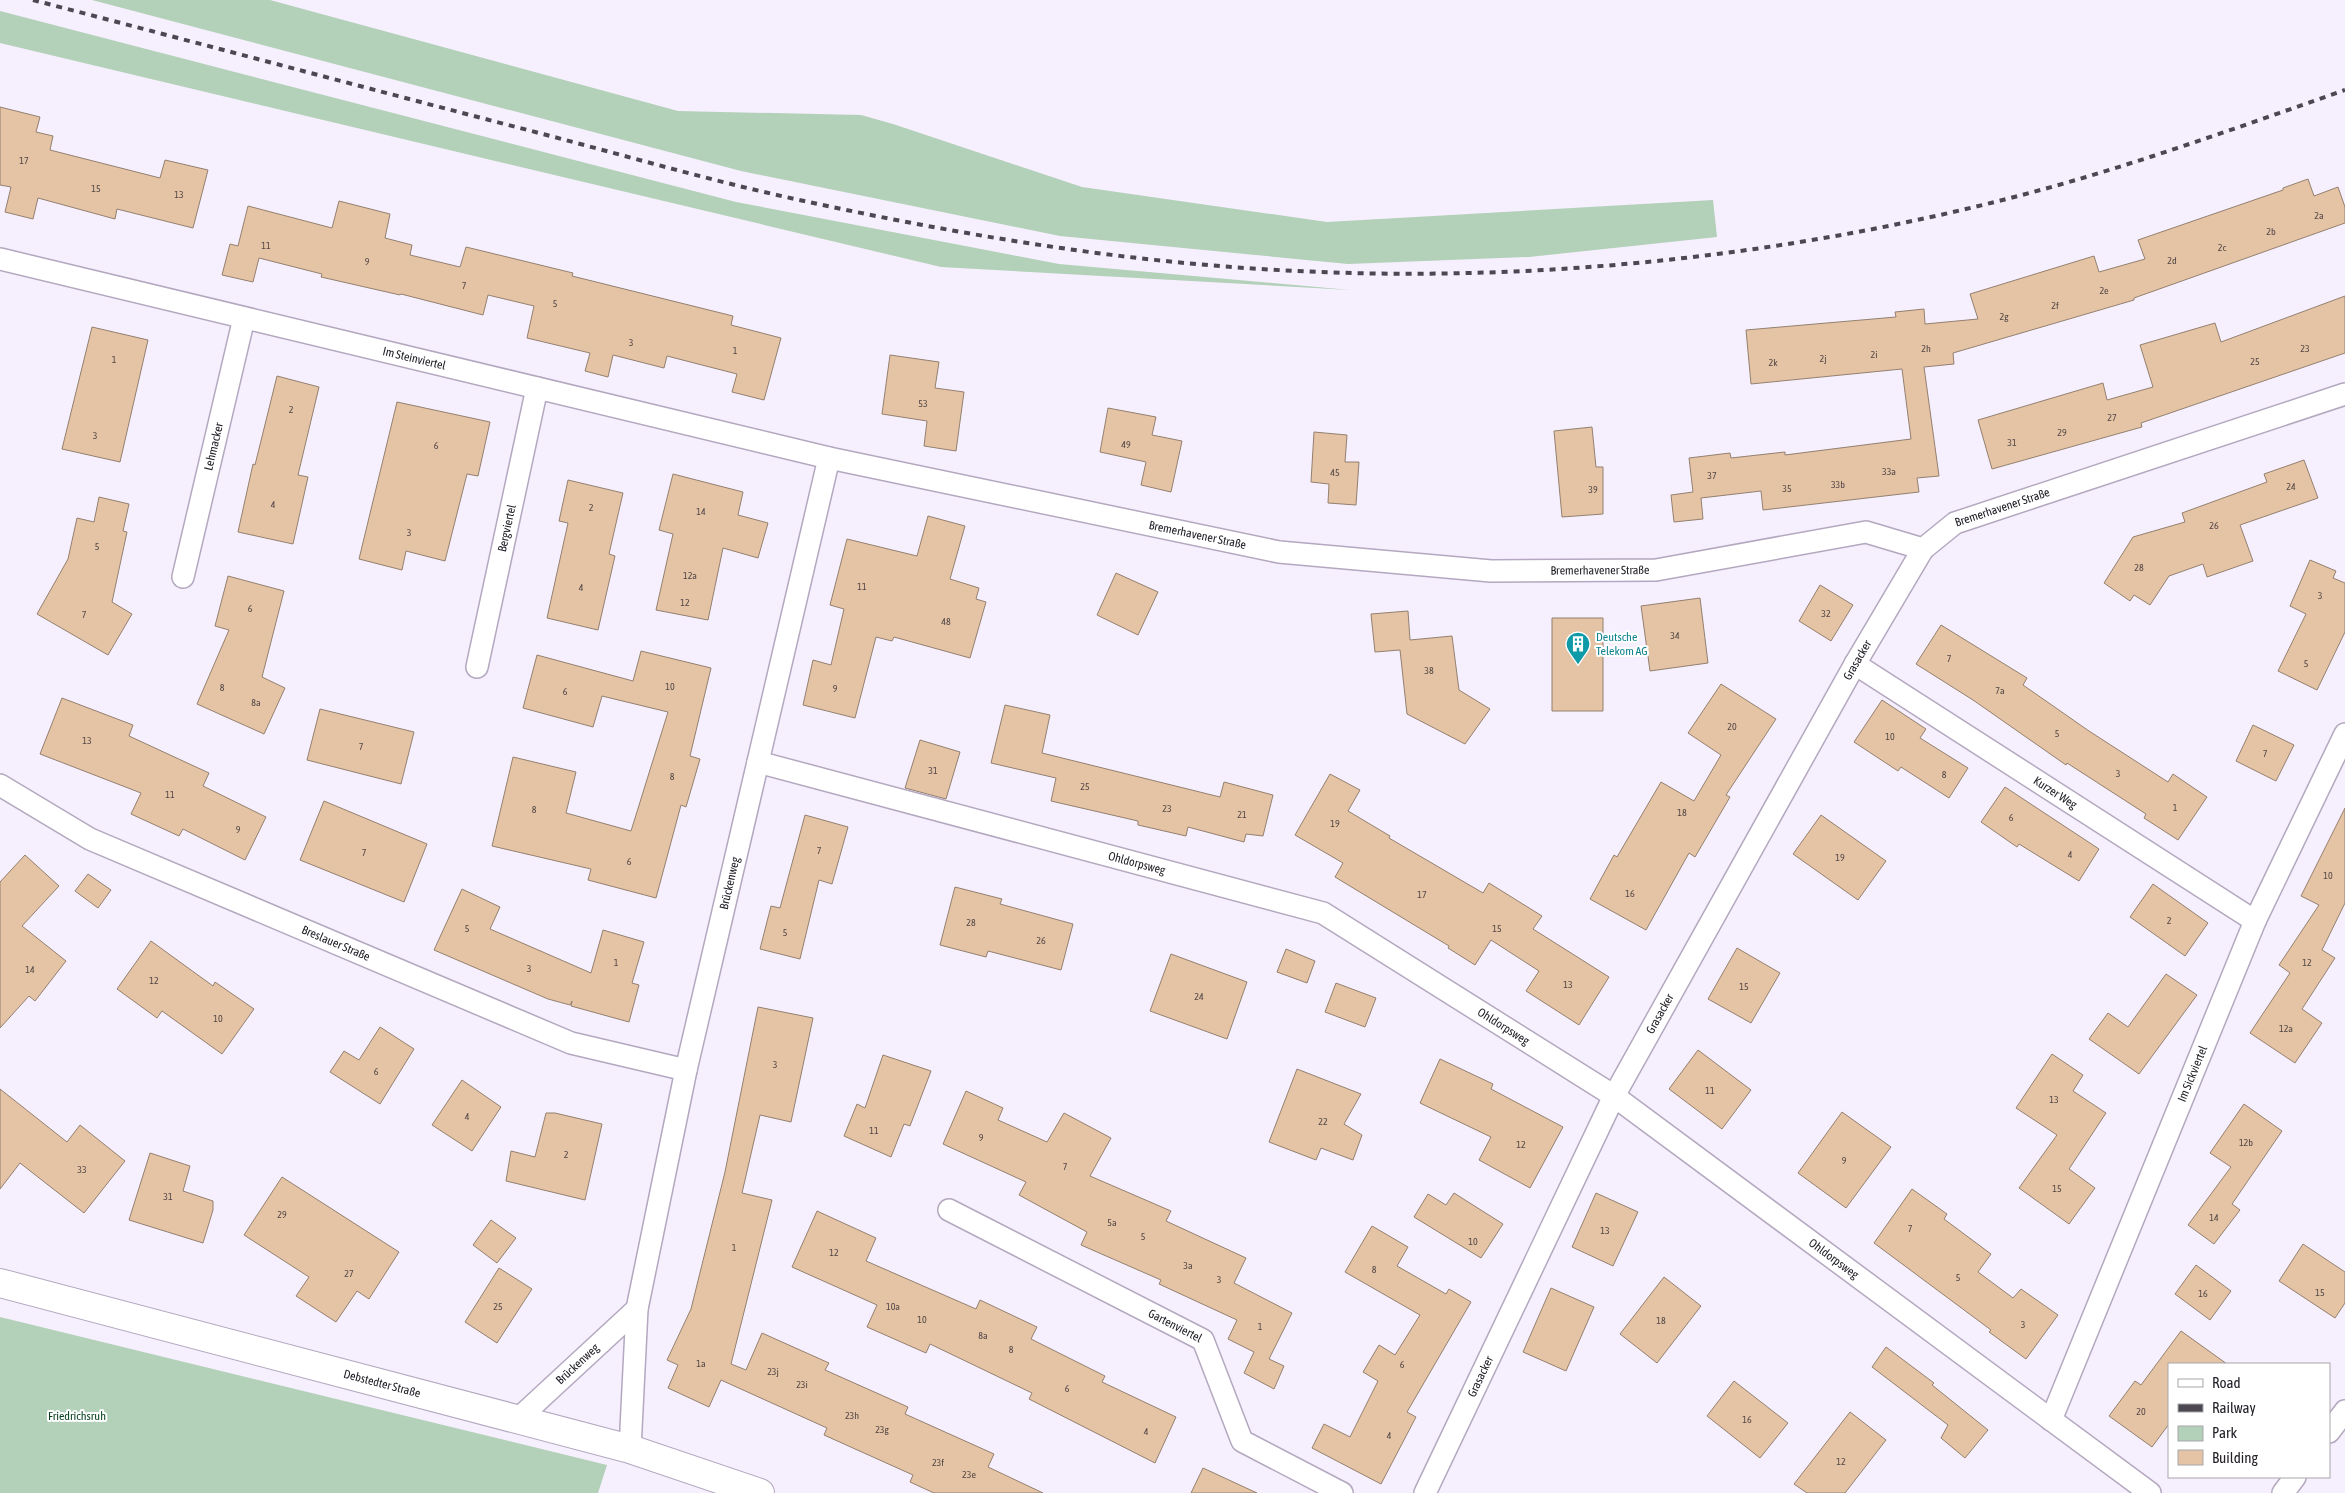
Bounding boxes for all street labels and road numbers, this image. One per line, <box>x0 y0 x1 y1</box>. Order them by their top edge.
street label: Im Steinviertel <box>381 344 448 373</box>
street label: Lehmacker <box>201 421 226 472</box>
street label: Bremerhavener Straße <box>1953 485 2051 530</box>
street label: Bergviertel <box>495 502 519 553</box>
street label: Bremerhavener Straße <box>1148 518 1247 552</box>
street label: Bremerhavener Straße <box>1550 563 1649 578</box>
street label: Grasacker <box>1841 637 1875 682</box>
street label: Kurzer Weg <box>2031 774 2080 812</box>
street label: Ohldorpsweg <box>1107 849 1168 878</box>
street label: Brückenweg <box>717 855 743 911</box>
street label: Breslauer Straße <box>300 923 372 964</box>
street label: Grasacker <box>1643 991 1677 1036</box>
street label: Ohldorpsweg <box>1475 1005 1533 1048</box>
street label: Im Sickviertel <box>2175 1043 2211 1104</box>
street label: Ohldorpsweg <box>1806 1236 1862 1282</box>
street label: Gartenviertel <box>1146 1306 1205 1346</box>
street label: Brückenweg <box>553 1340 602 1387</box>
street label: Grasacker <box>1465 1353 1496 1399</box>
street label: Debstedter Straße <box>342 1367 422 1400</box>

